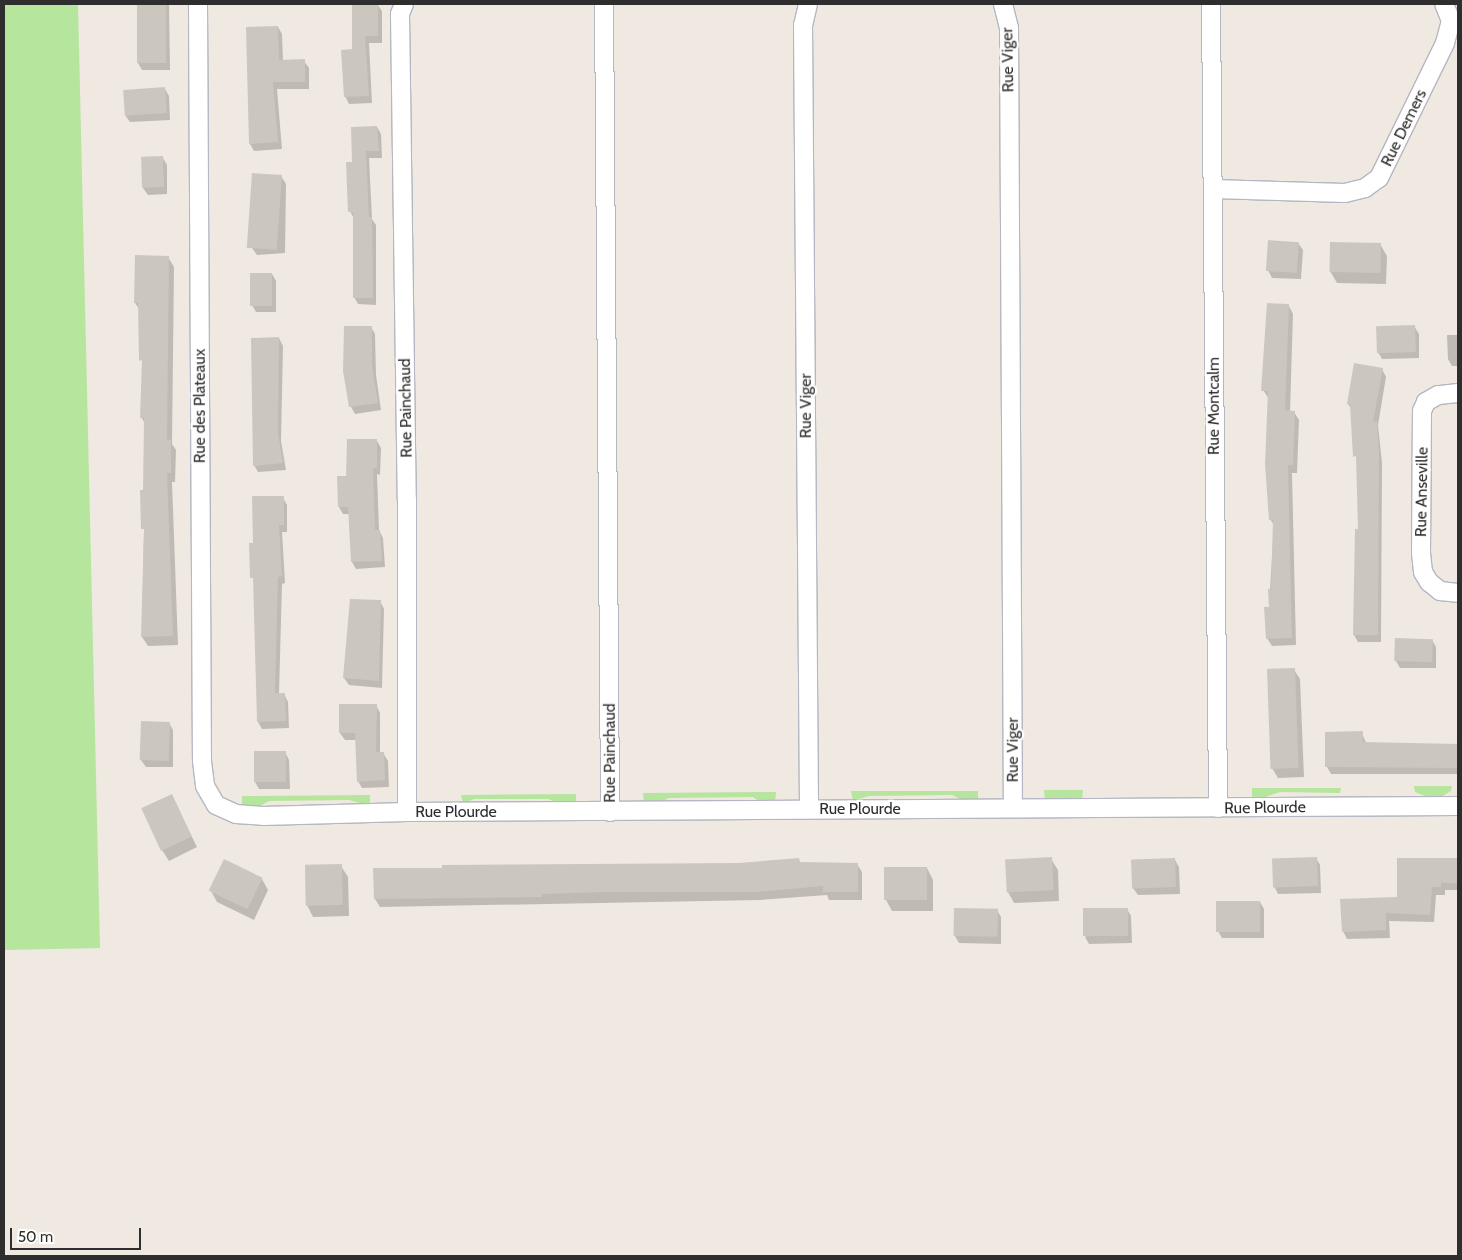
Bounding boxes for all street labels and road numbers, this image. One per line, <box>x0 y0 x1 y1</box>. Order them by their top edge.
street label: Rue Viger <box>998 27 1018 93</box>
street label: Rue Demers <box>1377 86 1431 170</box>
street label: Rue des Plateaux <box>190 349 210 463</box>
street label: Rue Montcalm <box>1204 357 1224 455</box>
street label: Rue Painchaud <box>396 358 416 458</box>
street label: Rue Viger <box>796 374 816 438</box>
street label: Rue Anseville <box>1412 447 1432 537</box>
street label: Rue Painchaud <box>600 703 620 803</box>
street label: Rue Viger <box>1003 718 1023 782</box>
street label: Rue Plourde <box>1224 798 1306 818</box>
street label: Rue Plourde <box>819 799 901 819</box>
street label: Rue Plourde <box>415 802 497 822</box>

